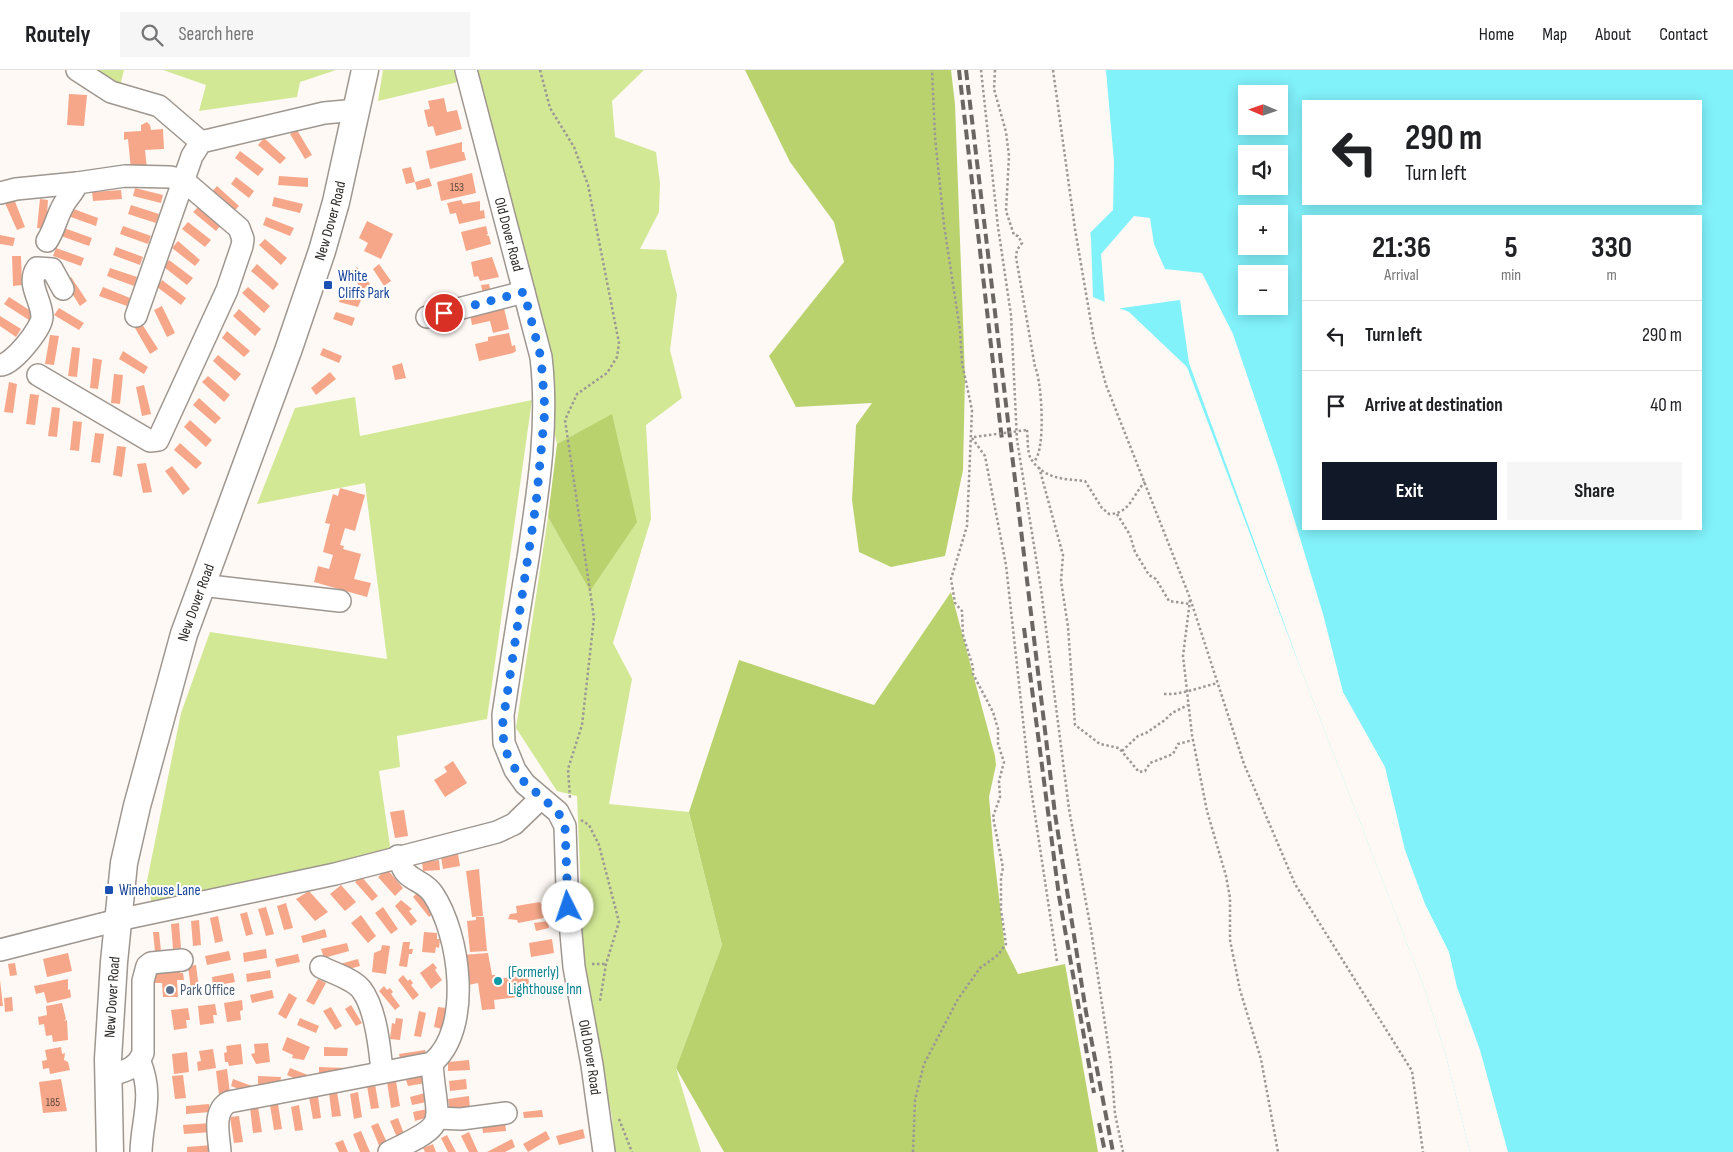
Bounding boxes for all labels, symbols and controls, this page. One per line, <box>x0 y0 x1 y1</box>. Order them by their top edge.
search box <box>120 12 470 57</box>
text: Routely <box>25 20 90 49</box>
icon: search <box>138 21 166 49</box>
text: Search here <box>178 23 254 46</box>
text: Home <box>1479 24 1514 45</box>
text: Map <box>1542 24 1567 45</box>
text: About <box>1595 24 1631 45</box>
text: Contact <box>1659 24 1708 45</box>
north arrow <box>1238 85 1288 135</box>
map controls <box>1238 85 1288 315</box>
text: 290 m <box>1405 117 1482 160</box>
icon: left <box>1322 120 1387 185</box>
button: sound <box>1238 145 1288 195</box>
text: Turn left <box>1405 160 1467 187</box>
street label: New Dover Road <box>310 179 350 263</box>
house number: 153 <box>450 180 464 195</box>
street label: Old Dover Road <box>490 195 528 274</box>
button: + <box>1238 205 1288 255</box>
text: 21:36 <box>1372 230 1431 266</box>
text: 5 <box>1504 230 1518 266</box>
text: 330 <box>1591 230 1632 266</box>
button: − <box>1238 265 1288 315</box>
text: Arrival <box>1384 266 1419 285</box>
text: min <box>1501 266 1521 285</box>
text: m <box>1606 266 1617 285</box>
place label: White Cliffs Park <box>338 267 390 303</box>
marker: White Cliffs Park <box>322 279 334 291</box>
pin <box>423 292 465 334</box>
icon: arrive <box>430 299 458 327</box>
icon: left <box>1322 322 1350 350</box>
text: Turn left <box>1365 324 1422 347</box>
text: 290 m <box>1642 324 1682 347</box>
icon: arrive <box>1322 392 1350 420</box>
text: Arrive at destination <box>1365 394 1503 417</box>
text: 40 m <box>1650 394 1682 417</box>
button: Exit <box>1322 462 1497 520</box>
button: Share <box>1507 462 1682 520</box>
street label: New Dover Road <box>173 561 219 643</box>
position arrow <box>541 880 593 932</box>
place label: Winehouse Lane <box>119 881 201 900</box>
marker: Winehouse Lane <box>103 884 115 896</box>
street label: New Dover Road <box>100 956 124 1038</box>
place label: (Formerly) Lighthouse Inn <box>508 963 582 999</box>
marker: (Formerly) Lighthouse Inn <box>492 975 504 987</box>
place label: Park Office <box>180 981 235 1000</box>
marker: Park Office <box>164 984 176 996</box>
street label: Old Dover Road <box>574 1018 606 1096</box>
house number: 185 <box>46 1095 60 1110</box>

